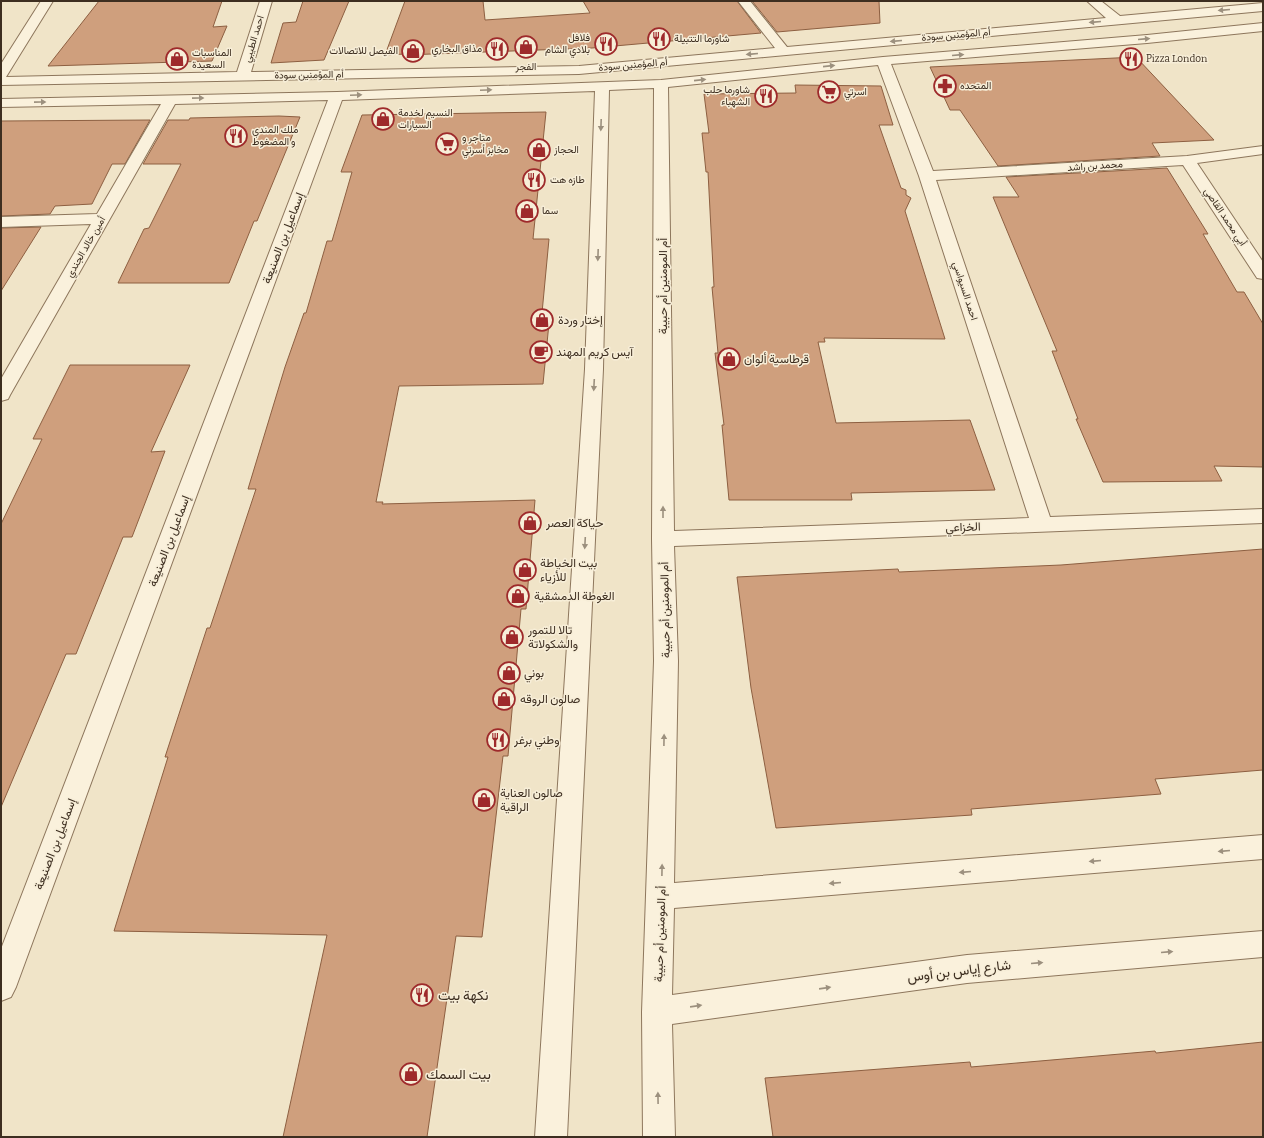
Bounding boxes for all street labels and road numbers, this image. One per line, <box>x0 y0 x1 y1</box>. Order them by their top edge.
street label: احمد الطيبي <box>241 14 269 65</box>
street label: أم المؤمنين سودة <box>921 26 992 44</box>
street label: أم المؤمنين سودة <box>598 56 669 74</box>
street label: أم المؤمنين سودة <box>274 68 344 82</box>
street label: محمد بن راشد <box>1067 158 1123 174</box>
street label: أبي محمد القاصي <box>1199 186 1249 250</box>
street label: إسماعيل بن الصنيعة <box>259 190 308 286</box>
street label: أمين خالد الجندي <box>64 214 110 280</box>
street label: أم المومنين أم حبيبة <box>656 238 671 334</box>
street label: احمد السيواسي <box>948 260 980 322</box>
street label: إسماعيل بن الصنيعة <box>145 493 194 589</box>
street label: الخزاعي <box>945 519 981 538</box>
street label: أم المومنين أم حبيبة <box>657 562 674 658</box>
street label: إسماعيل بن الصنيعة <box>31 796 80 892</box>
street label: أم المومنين أم حبيبة <box>651 885 670 982</box>
street label: شارع إياس بن أوس <box>906 956 1012 988</box>

